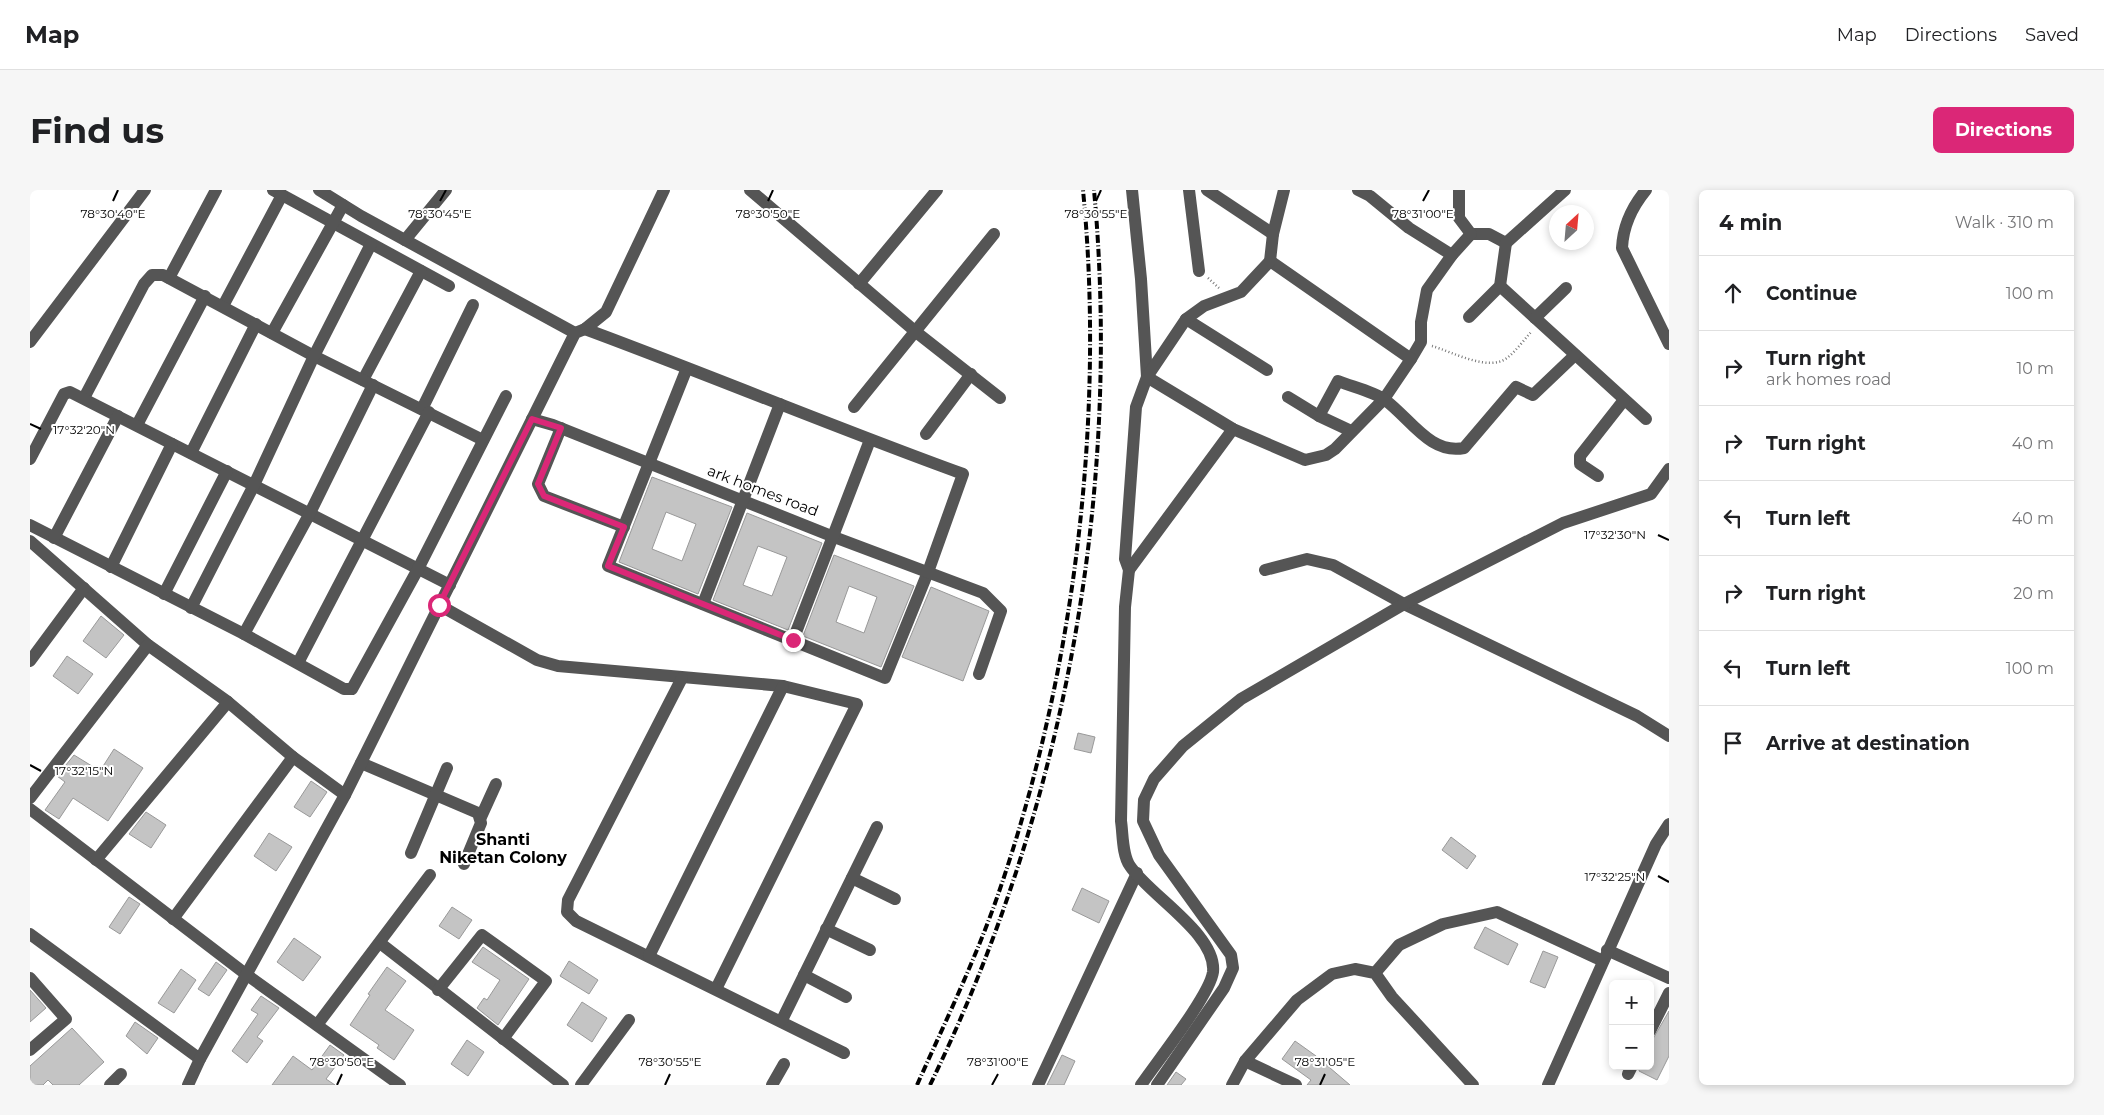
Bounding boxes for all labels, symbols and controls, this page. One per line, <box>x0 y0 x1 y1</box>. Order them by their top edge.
text: Map <box>25 20 79 49</box>
text: Map <box>1837 24 1877 46</box>
text: Directions <box>1905 24 1997 46</box>
text: Saved <box>2025 24 2079 46</box>
button: Directions <box>1933 107 2074 153</box>
text: Find us <box>30 109 164 152</box>
north arrow <box>1549 205 1594 250</box>
text: 78°30'40"E <box>81 206 145 221</box>
text: 78°30'45"E <box>408 206 472 221</box>
text: 78°30'50"E <box>736 206 800 221</box>
text: 78°30'55"E <box>1064 206 1128 221</box>
text: 78°31'00"E <box>1392 206 1454 221</box>
text: 4 min <box>1719 210 1782 235</box>
text: Walk · 310 m <box>1955 213 2054 232</box>
icon: ahead <box>1719 279 1747 307</box>
text: Continue <box>1766 282 1857 305</box>
text: 100 m <box>2006 284 2054 303</box>
text: Turn right <box>1766 347 1866 370</box>
icon: right <box>1719 354 1747 382</box>
text: 10 m <box>2016 359 2054 378</box>
text: ark homes road <box>1766 370 1891 389</box>
text: 17°32'20"N <box>53 422 115 437</box>
icon: right <box>1719 429 1747 457</box>
text: Turn right <box>1766 432 1866 455</box>
text: 40 m <box>2012 434 2054 453</box>
street label: ark homes road <box>705 461 821 520</box>
icon: left <box>1719 504 1747 532</box>
text: Turn left <box>1766 507 1851 530</box>
text: 40 m <box>2012 509 2054 528</box>
text: 17°32'30"N <box>1584 527 1646 542</box>
icon: right <box>1719 579 1747 607</box>
text: Turn right <box>1766 582 1866 605</box>
text: 20 m <box>2013 584 2054 603</box>
route start <box>428 594 451 617</box>
route end <box>782 629 805 652</box>
icon: left <box>1719 654 1747 682</box>
text: Turn left <box>1766 657 1851 680</box>
text: 100 m <box>2006 659 2054 678</box>
icon: arrive <box>1719 729 1747 757</box>
text: Arrive at destination <box>1766 732 1970 755</box>
text: 17°32'15"N <box>55 763 113 778</box>
district label: Shanti Niketan Colony <box>439 830 567 867</box>
text: 17°32'25"N <box>1585 869 1645 884</box>
map controls <box>1609 980 1654 1070</box>
button: + <box>1609 980 1654 1025</box>
button: − <box>1609 1025 1654 1070</box>
text: 78°30'50"E <box>310 1054 374 1069</box>
text: 78°30'55"E <box>638 1054 702 1069</box>
text: 78°31'00"E <box>967 1054 1029 1069</box>
text: 78°31'05"E <box>1295 1054 1355 1069</box>

